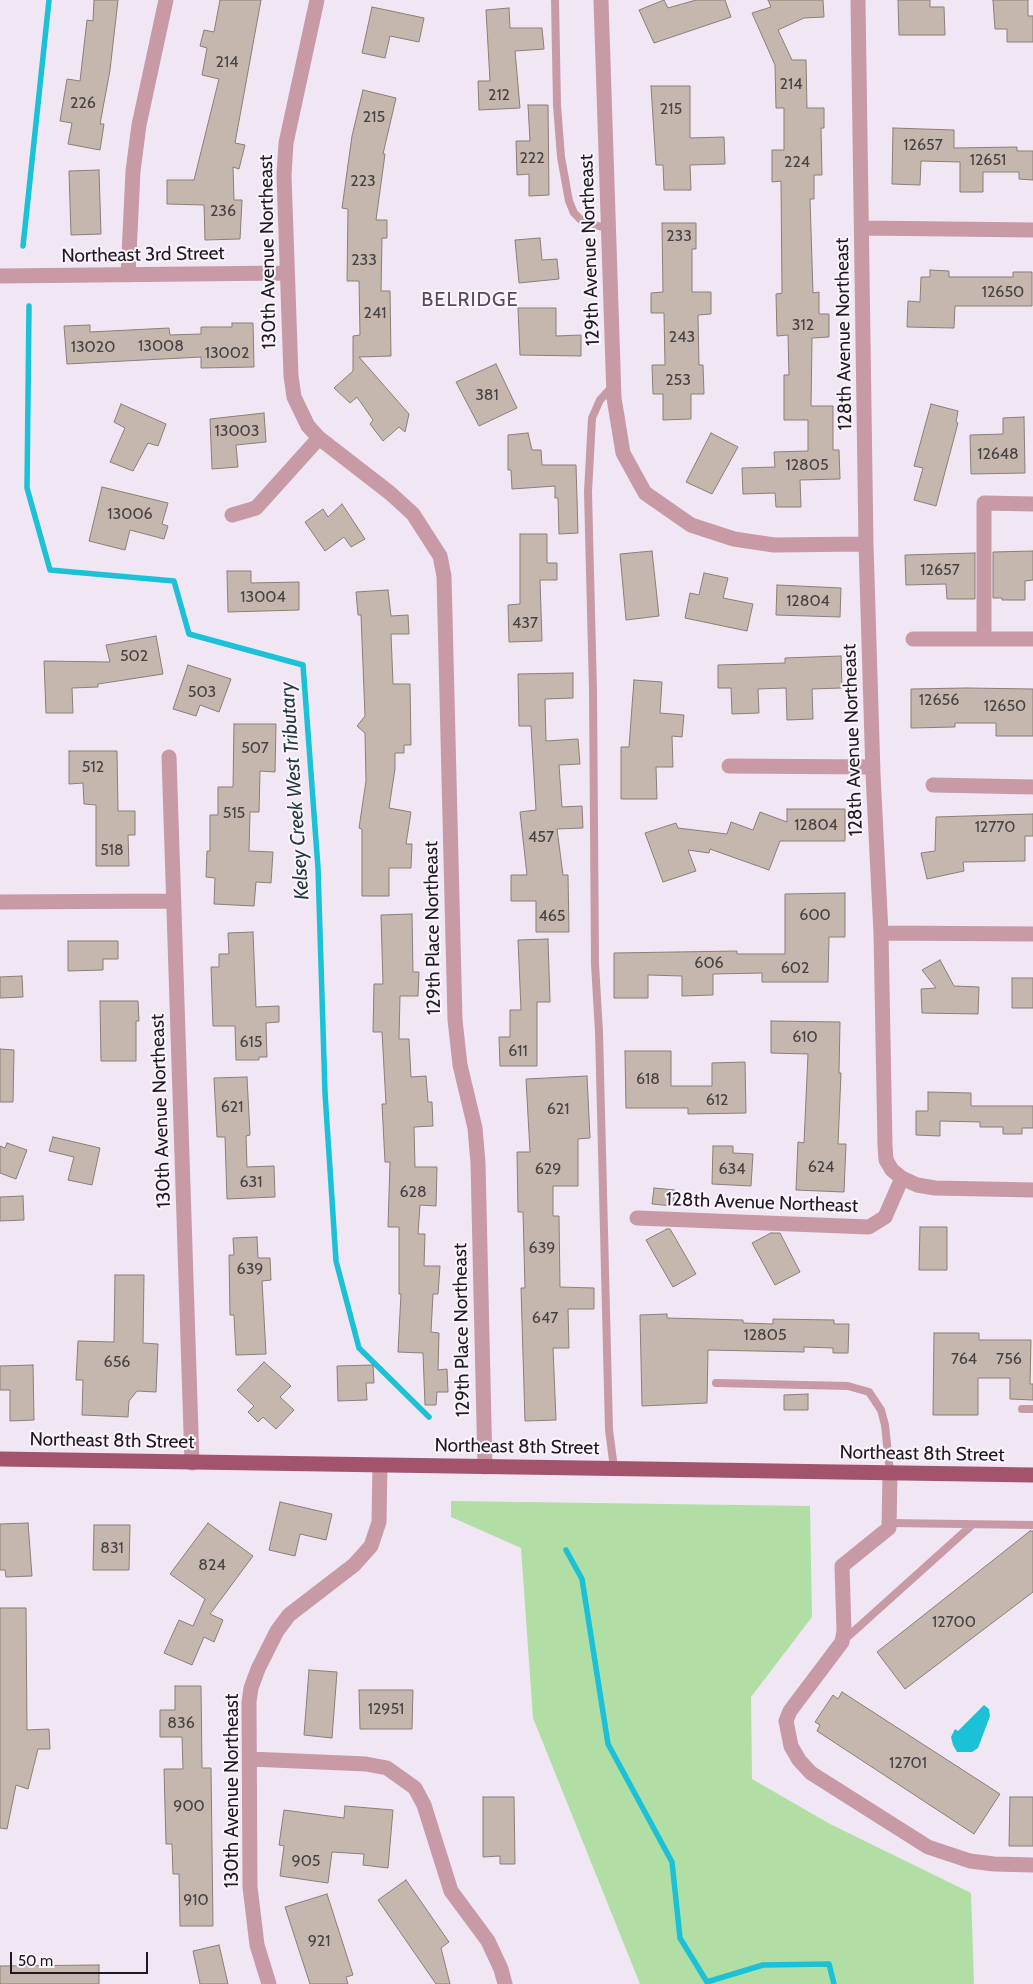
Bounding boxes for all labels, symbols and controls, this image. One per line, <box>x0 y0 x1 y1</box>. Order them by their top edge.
house number: 214 <box>216 52 238 72</box>
house number: 214 <box>780 74 802 94</box>
house number: 212 <box>488 85 510 105</box>
house number: 226 <box>70 93 96 113</box>
house number: 215 <box>660 99 682 119</box>
house number: 215 <box>363 107 385 127</box>
house number: 12657 <box>903 135 943 155</box>
house number: 222 <box>519 148 545 168</box>
house number: 12651 <box>970 150 1006 170</box>
house number: 224 <box>784 152 810 172</box>
street label: 129th Avenue Northeast <box>575 154 605 346</box>
street label: 130th Avenue Northeast <box>255 155 281 349</box>
house number: 223 <box>350 171 376 191</box>
house number: 236 <box>210 201 236 221</box>
house number: 233 <box>666 226 692 246</box>
street label: 128th Avenue Northeast <box>831 238 857 430</box>
street label: Northeast 3rd Street <box>61 242 225 268</box>
house number: 233 <box>351 250 377 270</box>
house number: 12650 <box>982 282 1024 302</box>
district label: BELRIDGE <box>420 288 520 312</box>
house number: 241 <box>364 303 386 323</box>
house number: 312 <box>792 315 814 335</box>
house number: 243 <box>669 327 695 347</box>
house number: 13008 <box>138 336 184 356</box>
house number: 13020 <box>71 337 115 357</box>
house number: 13002 <box>205 343 249 363</box>
house number: 253 <box>665 370 691 390</box>
house number: 381 <box>475 385 499 405</box>
house number: 13003 <box>215 421 259 441</box>
house number: 12648 <box>977 444 1019 464</box>
house number: 12805 <box>785 455 829 475</box>
house number: 13006 <box>107 504 153 524</box>
house number: 12657 <box>920 560 960 580</box>
house number: 13004 <box>240 587 286 607</box>
house number: 12804 <box>786 591 830 611</box>
house number: 437 <box>512 613 538 633</box>
street label: 128th Avenue Northeast <box>838 643 868 837</box>
house number: 502 <box>120 646 148 666</box>
water label: Kelsey Creek West Tributary <box>275 681 315 901</box>
house number: 503 <box>188 682 216 702</box>
house number: 12656 <box>919 690 959 710</box>
house number: 12650 <box>984 696 1026 716</box>
house number: 507 <box>241 738 269 758</box>
house number: 512 <box>82 757 104 777</box>
house number: 515 <box>223 803 245 823</box>
house number: 12804 <box>794 815 838 835</box>
house number: 12770 <box>975 817 1015 837</box>
house number: 457 <box>528 827 554 847</box>
house number: 518 <box>100 840 124 860</box>
street label: 129th Place Northeast <box>420 841 446 1015</box>
house number: 600 <box>799 905 831 925</box>
house number: 465 <box>539 906 565 926</box>
house number: 606 <box>694 953 724 973</box>
house number: 602 <box>781 958 809 978</box>
street label: 130th Avenue Northeast <box>146 1013 176 1209</box>
house number: 610 <box>792 1027 818 1047</box>
house number: 615 <box>240 1032 262 1052</box>
house number: 611 <box>508 1041 528 1061</box>
house number: 618 <box>636 1069 660 1089</box>
house number: 612 <box>706 1090 728 1110</box>
house number: 621 <box>221 1097 243 1117</box>
house number: 621 <box>547 1099 569 1119</box>
house number: 624 <box>808 1157 834 1177</box>
house number: 629 <box>535 1159 561 1179</box>
house number: 634 <box>719 1159 745 1179</box>
house number: 631 <box>240 1172 262 1192</box>
house number: 628 <box>399 1182 427 1202</box>
street label: 128th Avenue Northeast <box>665 1188 859 1218</box>
house number: 639 <box>529 1238 555 1258</box>
street label: 129th Place Northeast <box>449 1243 475 1417</box>
house number: 639 <box>237 1259 263 1279</box>
house number: 647 <box>532 1308 558 1328</box>
house number: 12805 <box>743 1325 787 1345</box>
house number: 764 <box>951 1349 977 1369</box>
house number: 756 <box>996 1349 1022 1369</box>
house number: 656 <box>104 1352 130 1372</box>
street label: Northeast 8th Street <box>29 1428 195 1454</box>
street label: Northeast 8th Street <box>434 1434 600 1460</box>
street label: Northeast 8th Street <box>839 1441 1005 1467</box>
house number: 831 <box>100 1538 124 1558</box>
house number: 824 <box>198 1555 226 1575</box>
house number: 12700 <box>932 1612 976 1632</box>
street label: 130th Avenue Northeast <box>221 1694 243 1888</box>
house number: 12951 <box>368 1699 404 1719</box>
house number: 836 <box>167 1713 195 1733</box>
house number: 12701 <box>889 1753 927 1773</box>
house number: 900 <box>173 1796 205 1816</box>
house number: 905 <box>292 1851 320 1871</box>
house number: 910 <box>183 1890 209 1910</box>
house number: 921 <box>308 1931 330 1951</box>
scale bar <box>12 1942 150 1974</box>
text: 50 m <box>18 1952 53 1970</box>

